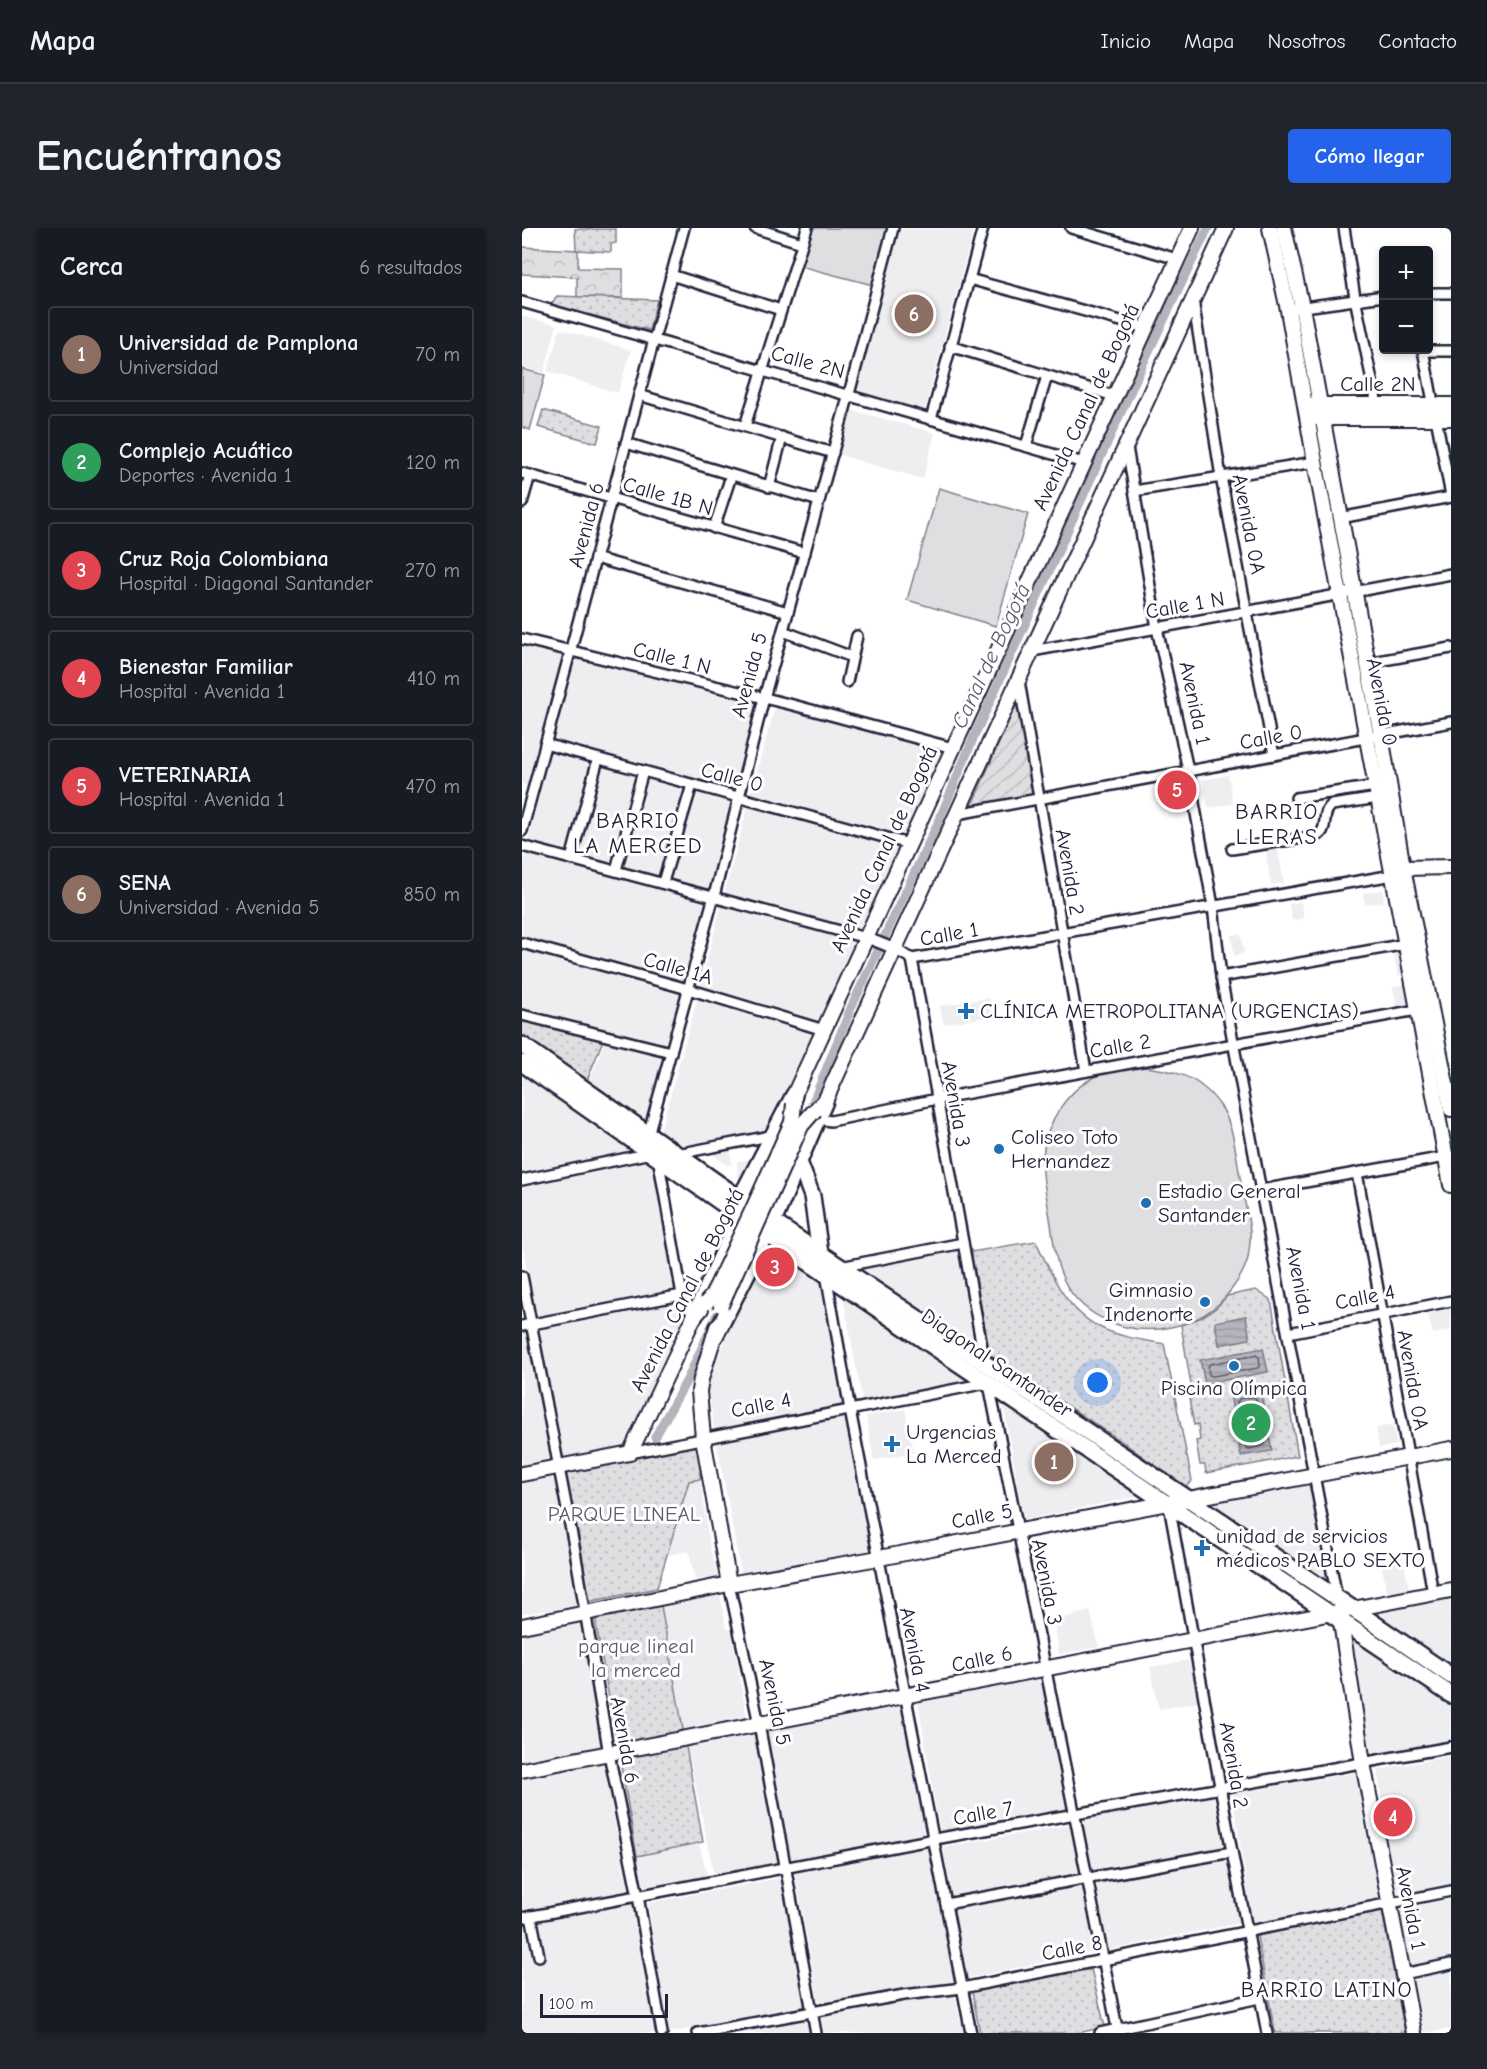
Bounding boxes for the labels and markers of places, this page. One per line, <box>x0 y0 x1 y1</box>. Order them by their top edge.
pin: 6 <box>894 292 934 337</box>
pin: 5 <box>1158 768 1196 812</box>
place label: CLÍNICA METROPOLITANA (URGENCIAS) <box>980 999 1359 1023</box>
marker: CLÍNICA METROPOLITANA (URGENCIAS) <box>957 1002 975 1020</box>
place label: Coliseo Toto Hernandez <box>1011 1125 1118 1173</box>
marker: Coliseo Toto Hernandez <box>992 1142 1006 1156</box>
place label: Estadio General Santander <box>1158 1179 1301 1227</box>
marker: Estadio General Santander <box>1139 1196 1153 1210</box>
pin: 3 <box>756 1244 794 1290</box>
place label: Gimnasio Indenorte <box>1105 1278 1193 1326</box>
marker: Gimnasio Indenorte <box>1198 1295 1212 1309</box>
marker: Piscina Olímpica <box>1227 1359 1241 1373</box>
place label: Piscina Olímpica <box>1161 1376 1307 1400</box>
pin: 2 <box>1232 1400 1270 1446</box>
place label: Urgencias La Merced <box>906 1420 1002 1468</box>
marker: Urgencias La Merced <box>883 1435 901 1453</box>
pin: 1 <box>1034 1440 1074 1484</box>
place label: unidad de servicios médicos PABLO SEXTO <box>1216 1524 1425 1572</box>
marker: unidad de servicios médicos PABLO SEXTO <box>1193 1539 1211 1557</box>
pin: 4 <box>1374 1794 1412 1840</box>

